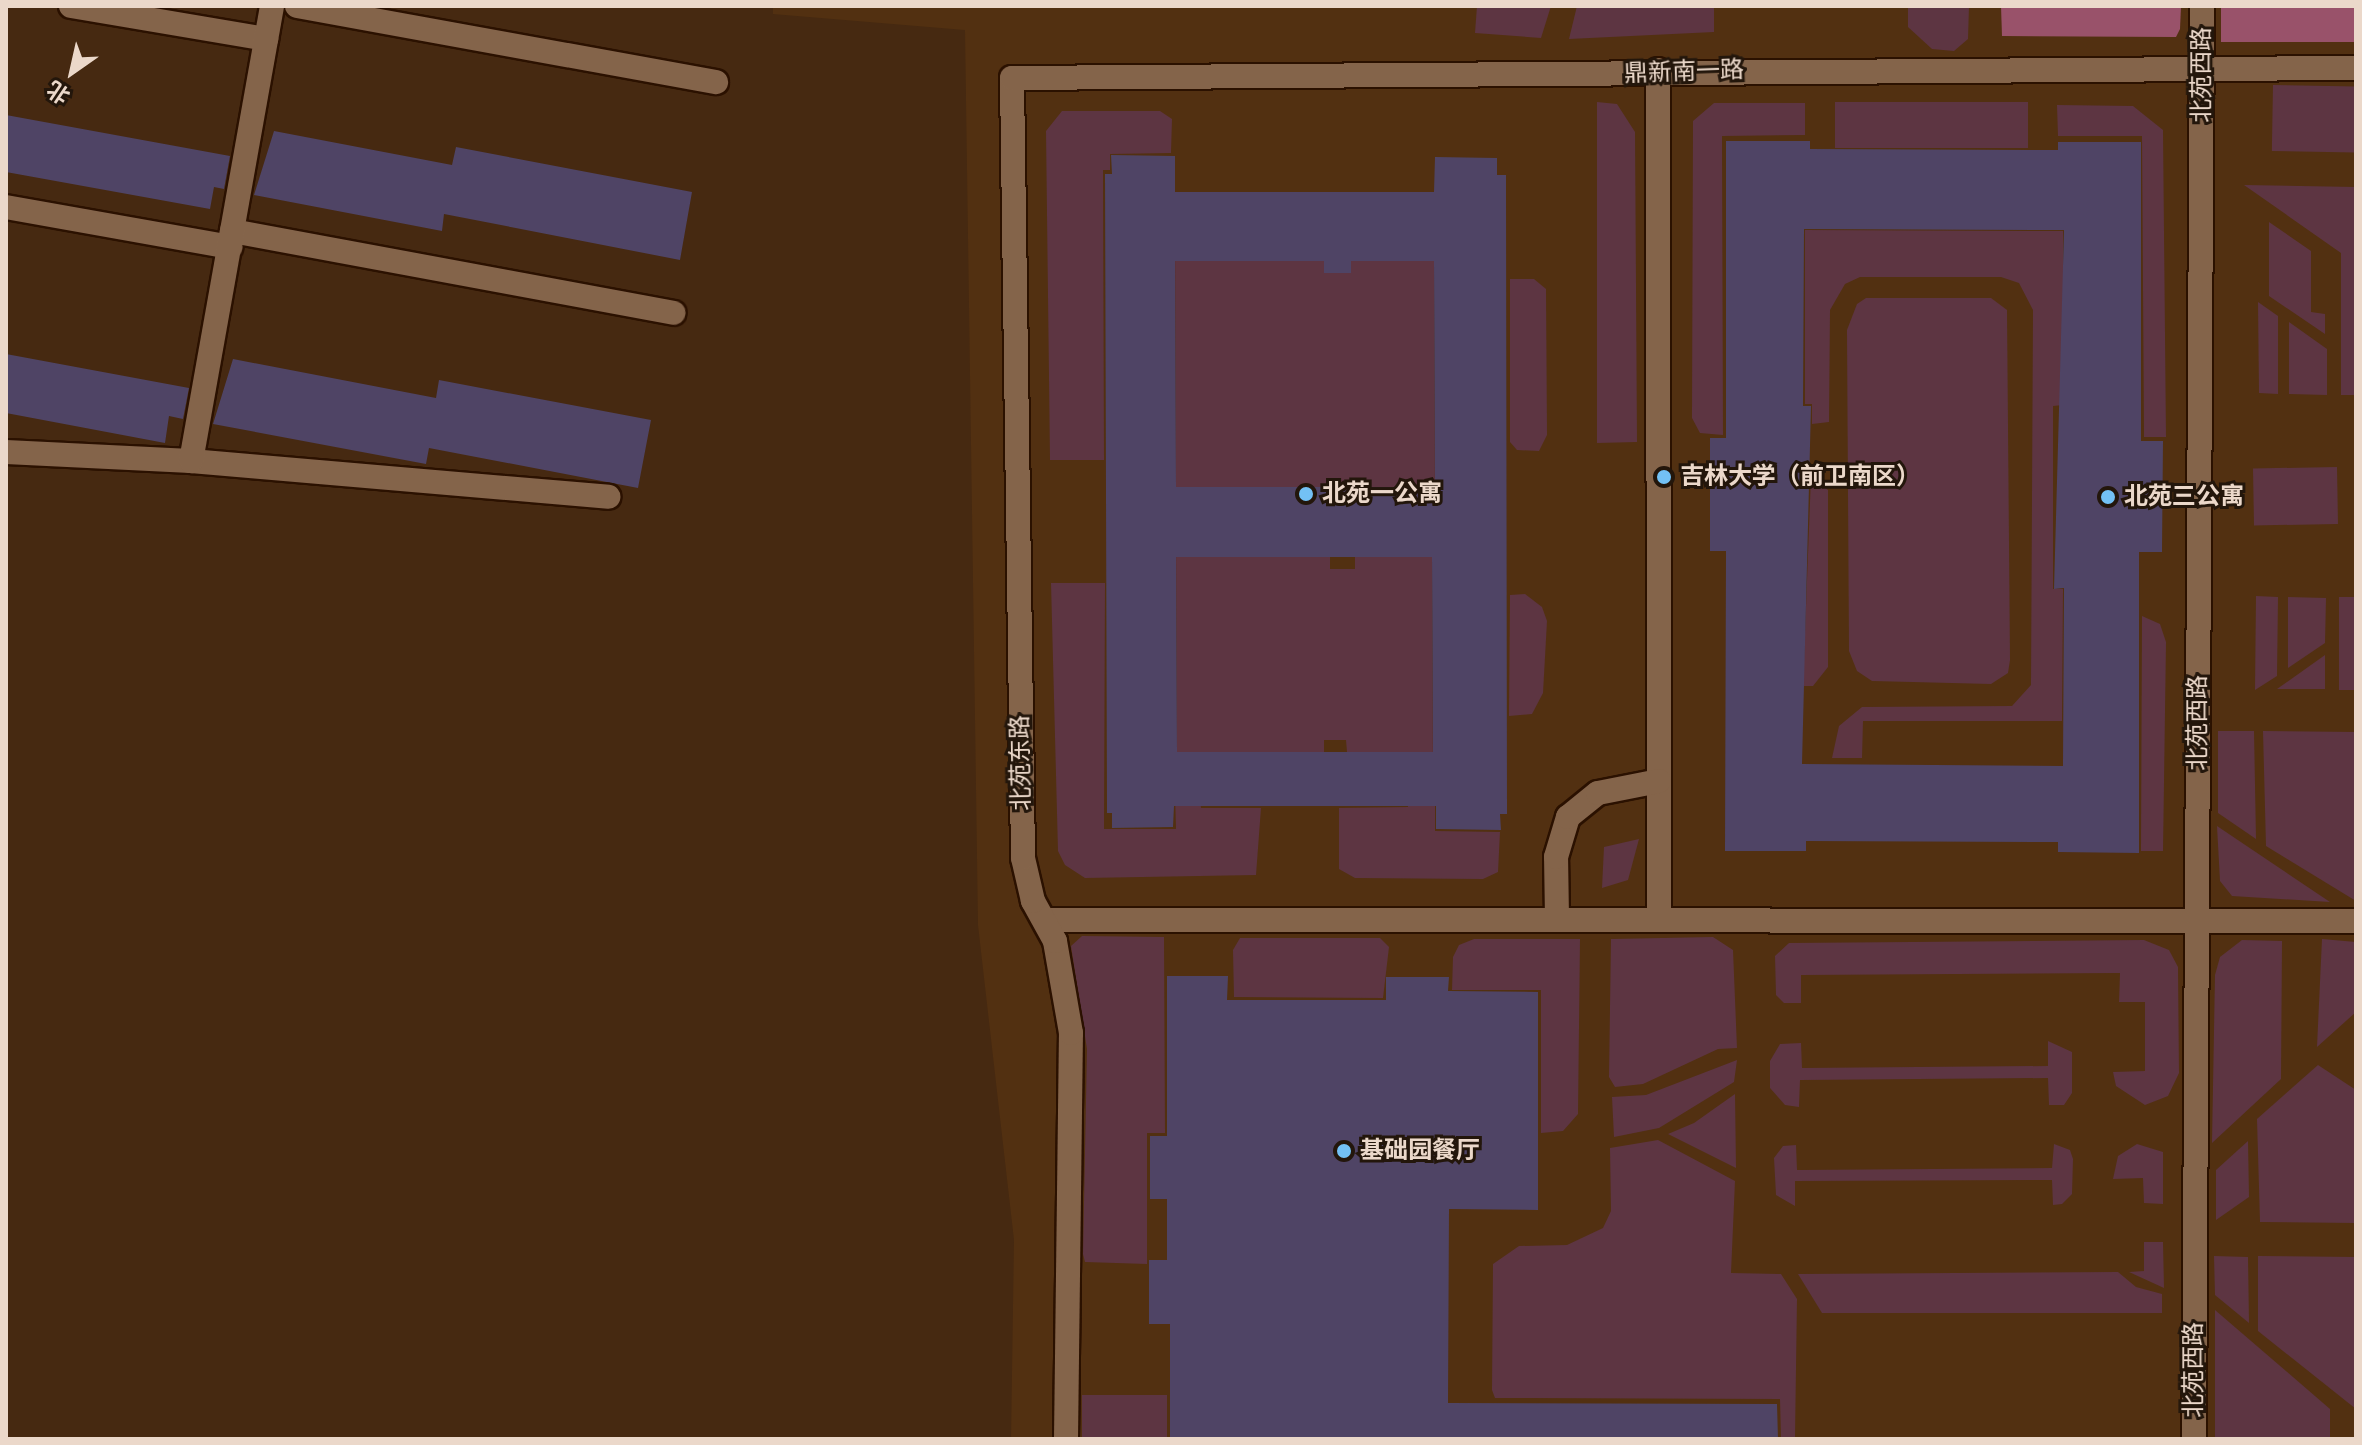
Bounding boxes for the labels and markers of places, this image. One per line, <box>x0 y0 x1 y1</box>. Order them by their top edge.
place label: 吉林大学（前卫南区） <box>1680 463 1920 491</box>
marker: 吉林大学（前卫南区） <box>1655 468 1673 486</box>
place label: 北苑一公寓 <box>1322 480 1442 508</box>
place label: 北苑三公寓 <box>2124 483 2244 511</box>
marker: 北苑一公寓 <box>1297 485 1315 503</box>
marker: 北苑三公寓 <box>2099 488 2117 506</box>
place label: 基础园餐厅 <box>1360 1137 1480 1165</box>
marker: 基础园餐厅 <box>1335 1142 1353 1160</box>

